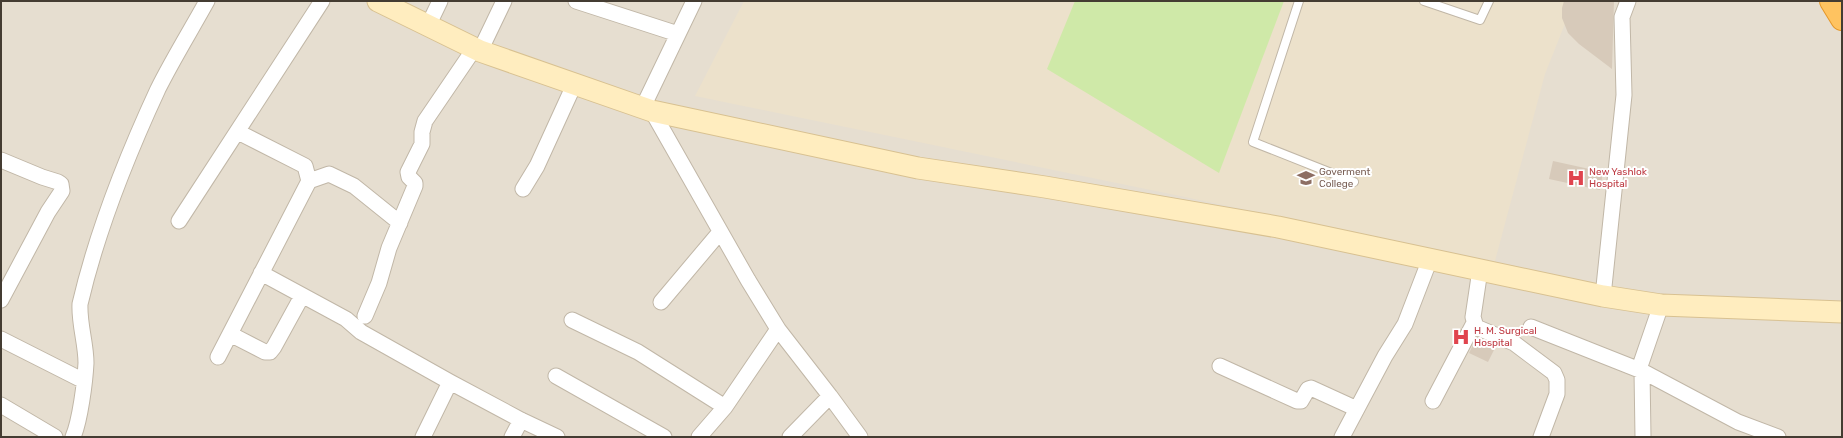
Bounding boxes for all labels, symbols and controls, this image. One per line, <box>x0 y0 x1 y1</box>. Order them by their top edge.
place label: Goverment College <box>1319 166 1371 190</box>
place label: New Yashlok Hospital <box>1589 166 1648 190</box>
school or university icon: Goverment College <box>1296 168 1316 188</box>
hospital icon: New Yashlok Hospital <box>1566 168 1586 188</box>
place label: H. M. Surgical Hospital <box>1474 325 1537 349</box>
hospital icon: H. M. Surgical Hospital <box>1451 327 1471 347</box>

